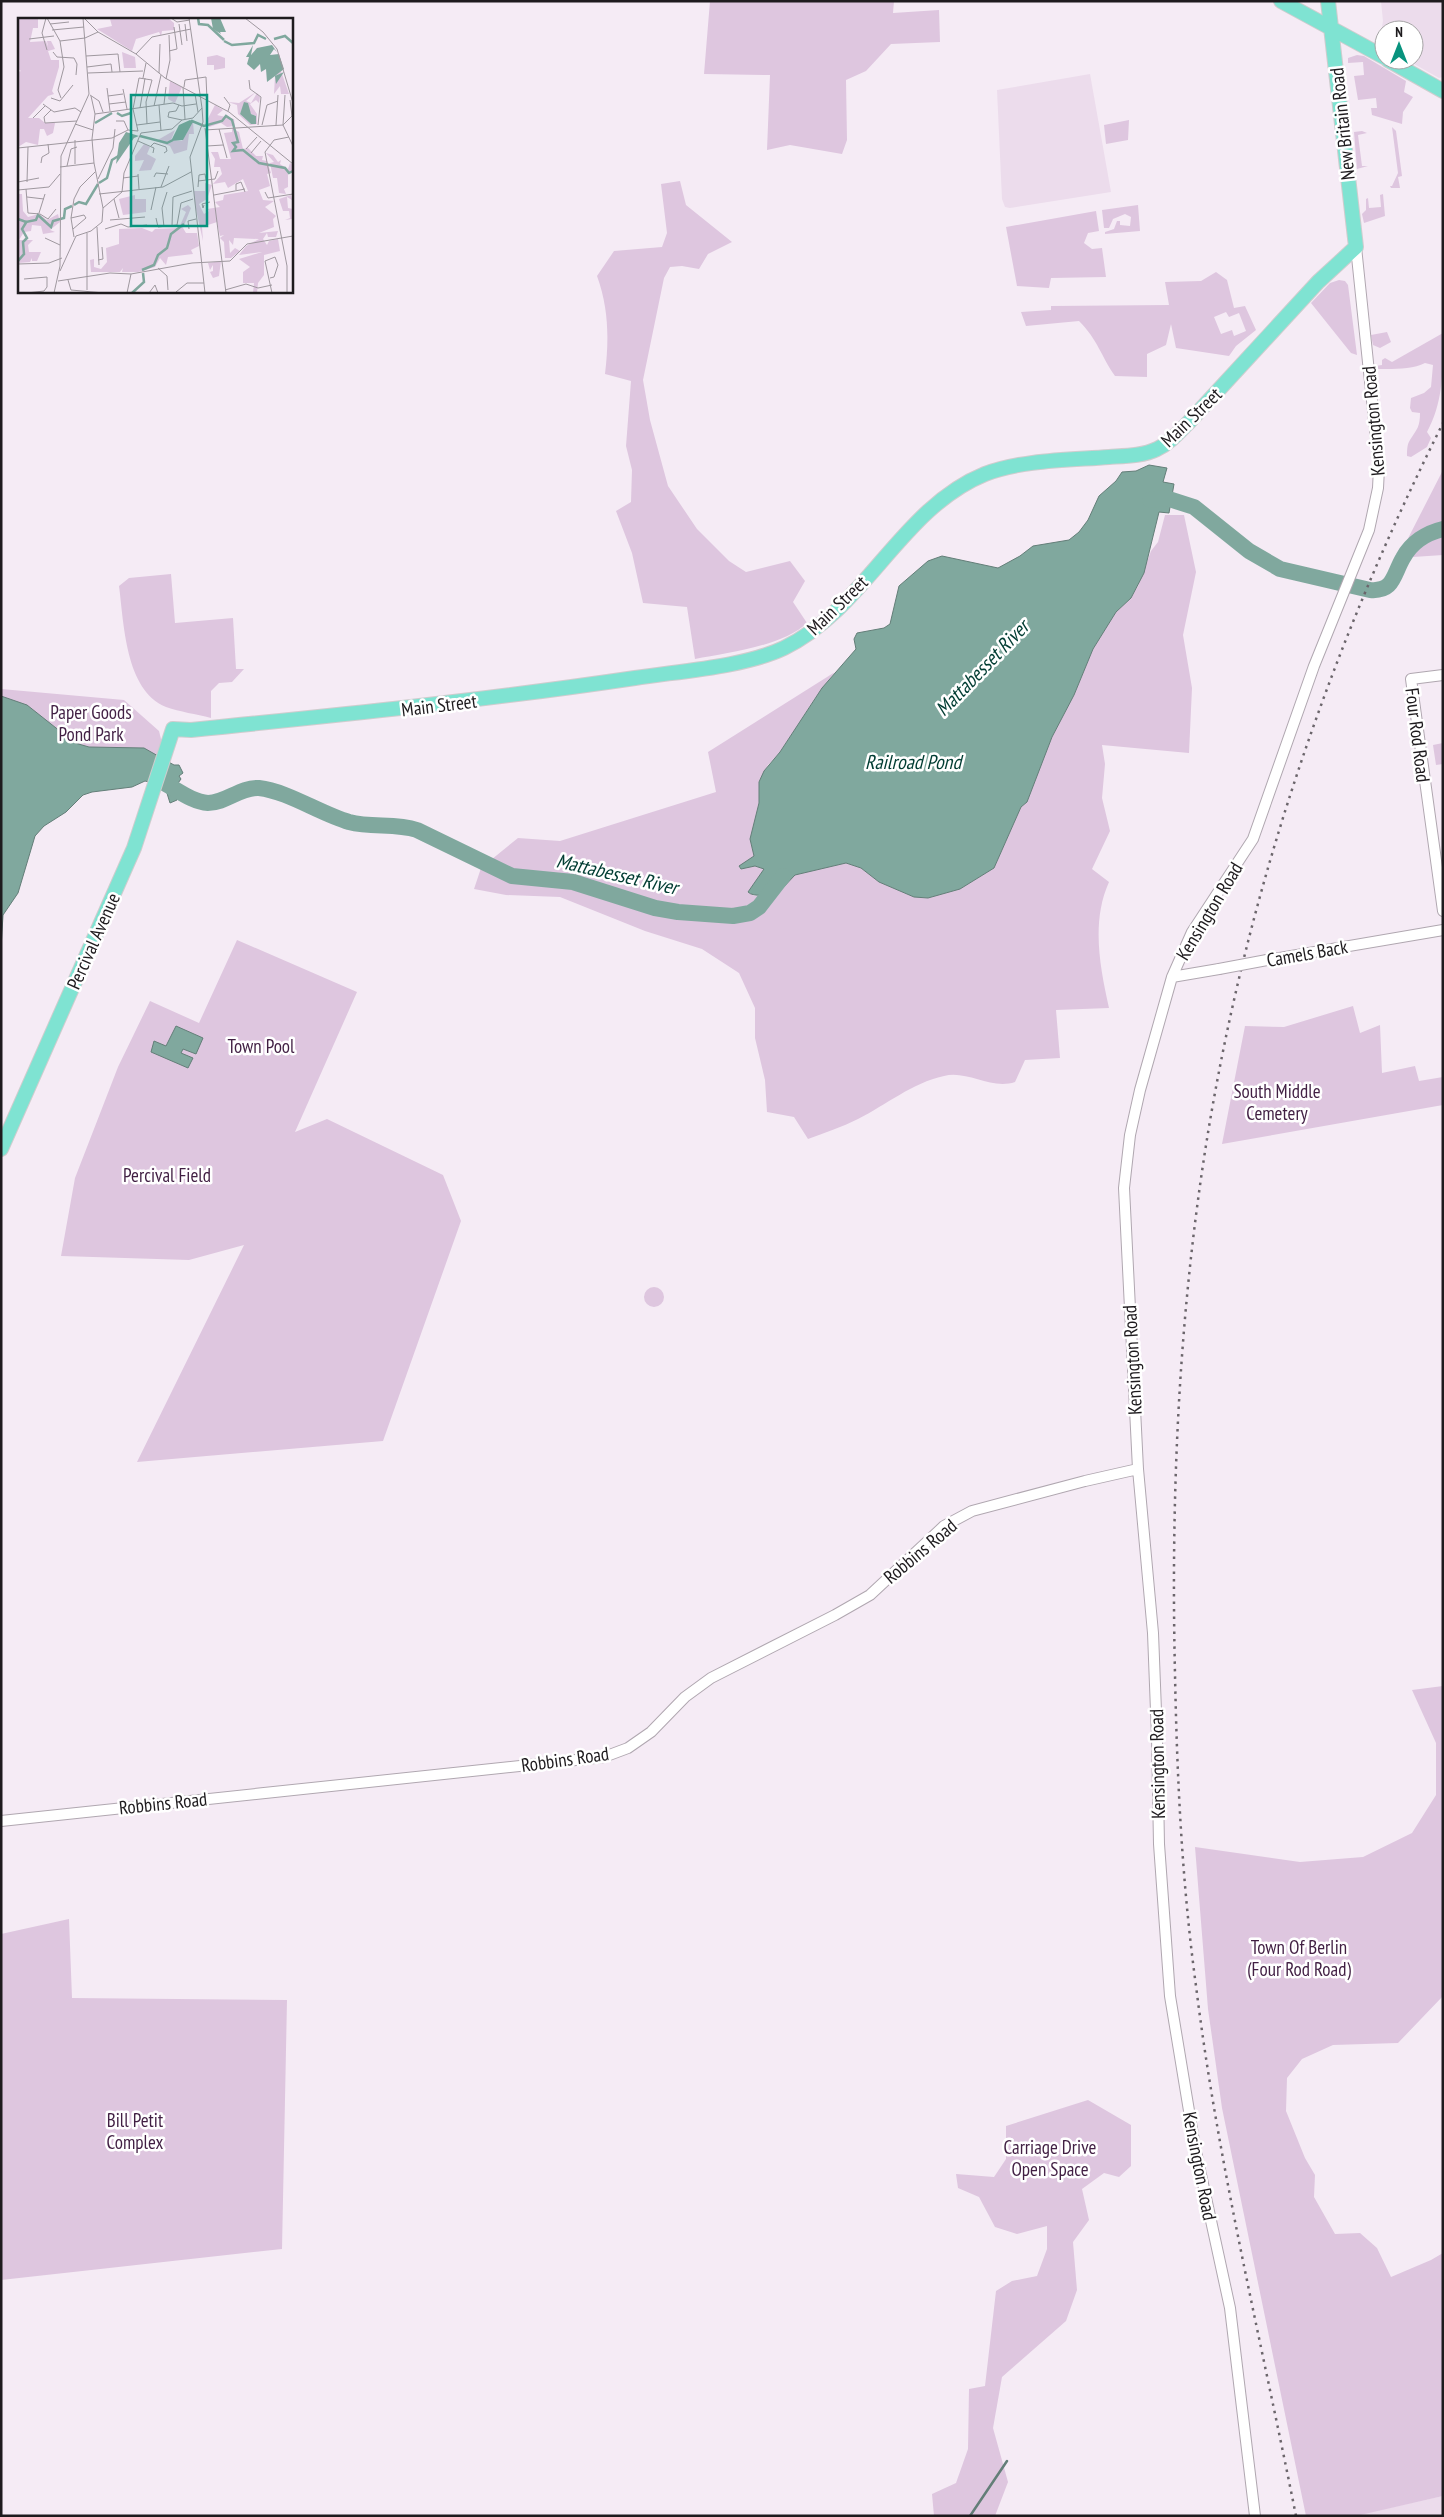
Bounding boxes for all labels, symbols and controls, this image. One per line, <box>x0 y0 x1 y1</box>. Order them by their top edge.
inset map <box>18 18 292 292</box>
north arrow <box>1374 20 1424 70</box>
text: N <box>1395 23 1403 41</box>
street label: New Britain Road <box>1324 67 1360 181</box>
street label: Kensington Road <box>1356 365 1390 477</box>
street label: Main Street <box>1155 382 1227 452</box>
street label: Main Street <box>801 570 873 640</box>
water label: Mattabesset River <box>930 613 1036 722</box>
street label: Four Rod Road <box>1400 686 1436 784</box>
street label: Main Street <box>400 688 479 722</box>
park label: Paper Goods Pond Park <box>50 700 132 746</box>
water label: Railroad Pond <box>865 749 963 775</box>
water label: Mattabesset River <box>554 847 683 901</box>
street label: Kensington Road <box>1170 858 1248 964</box>
street label: Percival Avenue <box>61 889 125 993</box>
street label: Camels Back <box>1265 934 1350 972</box>
park label: Town Pool <box>227 1034 295 1058</box>
park label: South Middle Cemetery <box>1233 1079 1321 1125</box>
park label: Percival Field <box>123 1163 211 1187</box>
street label: Kensington Road <box>1117 1304 1147 1416</box>
street label: Robbins Road <box>878 1513 962 1589</box>
street label: Kensington Road <box>1144 1709 1170 1819</box>
street label: Robbins Road <box>520 1741 610 1777</box>
street label: Robbins Road <box>118 1786 208 1820</box>
park label: Town Of Berlin (Four Rod Road) <box>1247 1935 1351 1981</box>
park label: Bill Petit Complex <box>107 2108 164 2154</box>
street label: Kensington Road <box>1178 2110 1222 2222</box>
park label: Carriage Drive Open Space <box>1004 2135 1097 2181</box>

